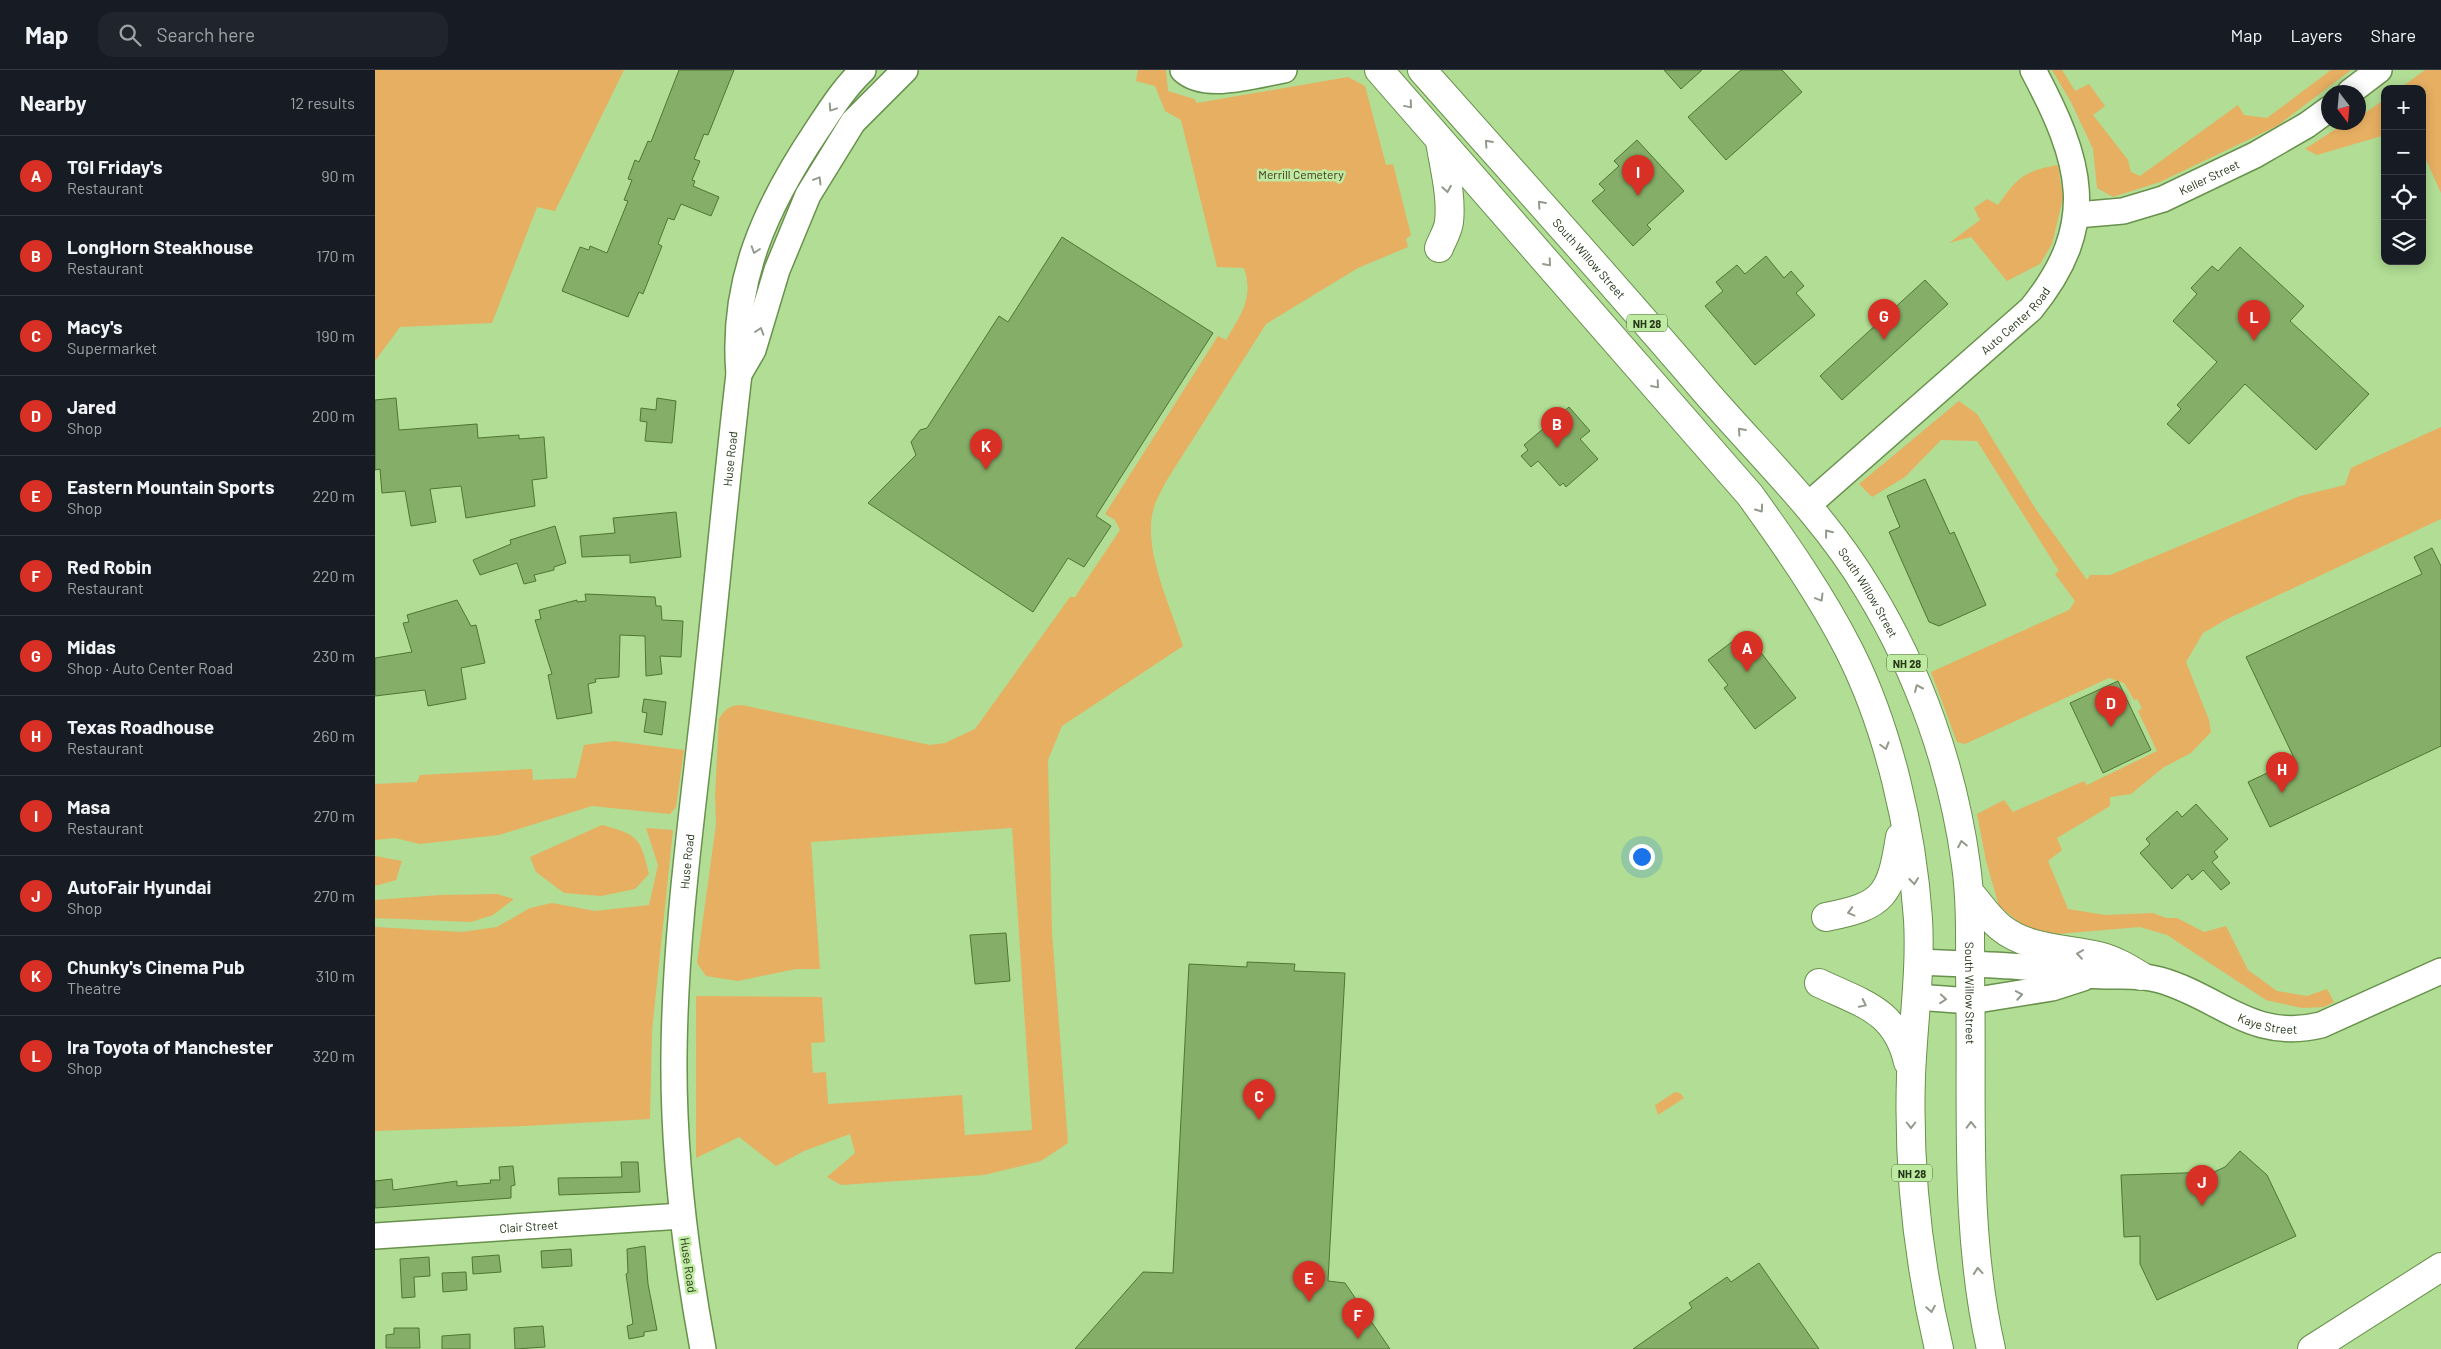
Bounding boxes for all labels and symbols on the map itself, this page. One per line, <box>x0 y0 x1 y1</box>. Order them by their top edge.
north arrow <box>2321 85 2366 130</box>
one-way arrow <box>1404 100 1413 109</box>
one-way arrow <box>829 102 838 111</box>
one-way arrow <box>1484 139 1493 148</box>
pin: I <box>1622 155 1654 196</box>
street label: Keller Street <box>2177 157 2241 197</box>
park label: Merrill Cemetery <box>1258 167 1344 181</box>
one-way arrow <box>811 176 821 185</box>
one-way arrow <box>1442 185 1452 193</box>
one-way arrow <box>1538 200 1547 209</box>
street label: South Willow Street <box>1550 215 1629 301</box>
one-way arrow <box>751 245 761 254</box>
one-way arrow <box>1542 257 1551 266</box>
street label: Auto Center Road <box>1978 284 2052 357</box>
pin: G <box>1868 299 1900 340</box>
pin: L <box>2238 300 2270 341</box>
road number: NH 28 <box>1627 314 1667 332</box>
one-way arrow <box>754 327 764 335</box>
one-way arrow <box>1650 379 1659 388</box>
pin: B <box>1541 407 1573 448</box>
one-way arrow <box>1738 428 1747 437</box>
pin: K <box>970 429 1002 470</box>
street label: Huse Road <box>720 430 740 487</box>
one-way arrow <box>1754 503 1763 513</box>
one-way arrow <box>1826 530 1834 539</box>
street label: South Willow Street <box>1836 545 1901 640</box>
one-way arrow <box>1814 593 1824 602</box>
pin: A <box>1731 631 1763 672</box>
road number: NH 28 <box>1887 654 1927 672</box>
one-way arrow <box>1913 684 1924 693</box>
pin: D <box>2095 686 2127 727</box>
one-way arrow <box>1880 742 1890 750</box>
pin: H <box>2266 752 2298 793</box>
street label: Huse Road <box>677 833 696 890</box>
one-way arrow <box>1958 840 1968 848</box>
your location <box>1629 844 1655 870</box>
one-way arrow <box>1908 878 1919 886</box>
one-way arrow <box>1848 906 1856 916</box>
street label: South Willow Street <box>1963 942 1978 1044</box>
one-way arrow <box>2075 949 2084 959</box>
one-way arrow <box>2015 990 2024 1000</box>
one-way arrow <box>1940 994 1948 1005</box>
one-way arrow <box>1858 998 1867 1008</box>
street label: Kaye Street <box>2236 1010 2297 1036</box>
pin: C <box>1243 1079 1275 1120</box>
one-way arrow <box>1966 1121 1976 1128</box>
one-way arrow <box>1906 1122 1916 1129</box>
road number: NH 28 <box>1892 1164 1932 1182</box>
pin: J <box>2186 1165 2218 1206</box>
street label: Clair Street <box>499 1217 558 1235</box>
street label: Huse Road <box>678 1237 700 1293</box>
pin: E <box>1293 1261 1325 1302</box>
one-way arrow <box>1972 1267 1983 1275</box>
pin: F <box>1342 1298 1374 1339</box>
one-way arrow <box>1926 1305 1936 1313</box>

